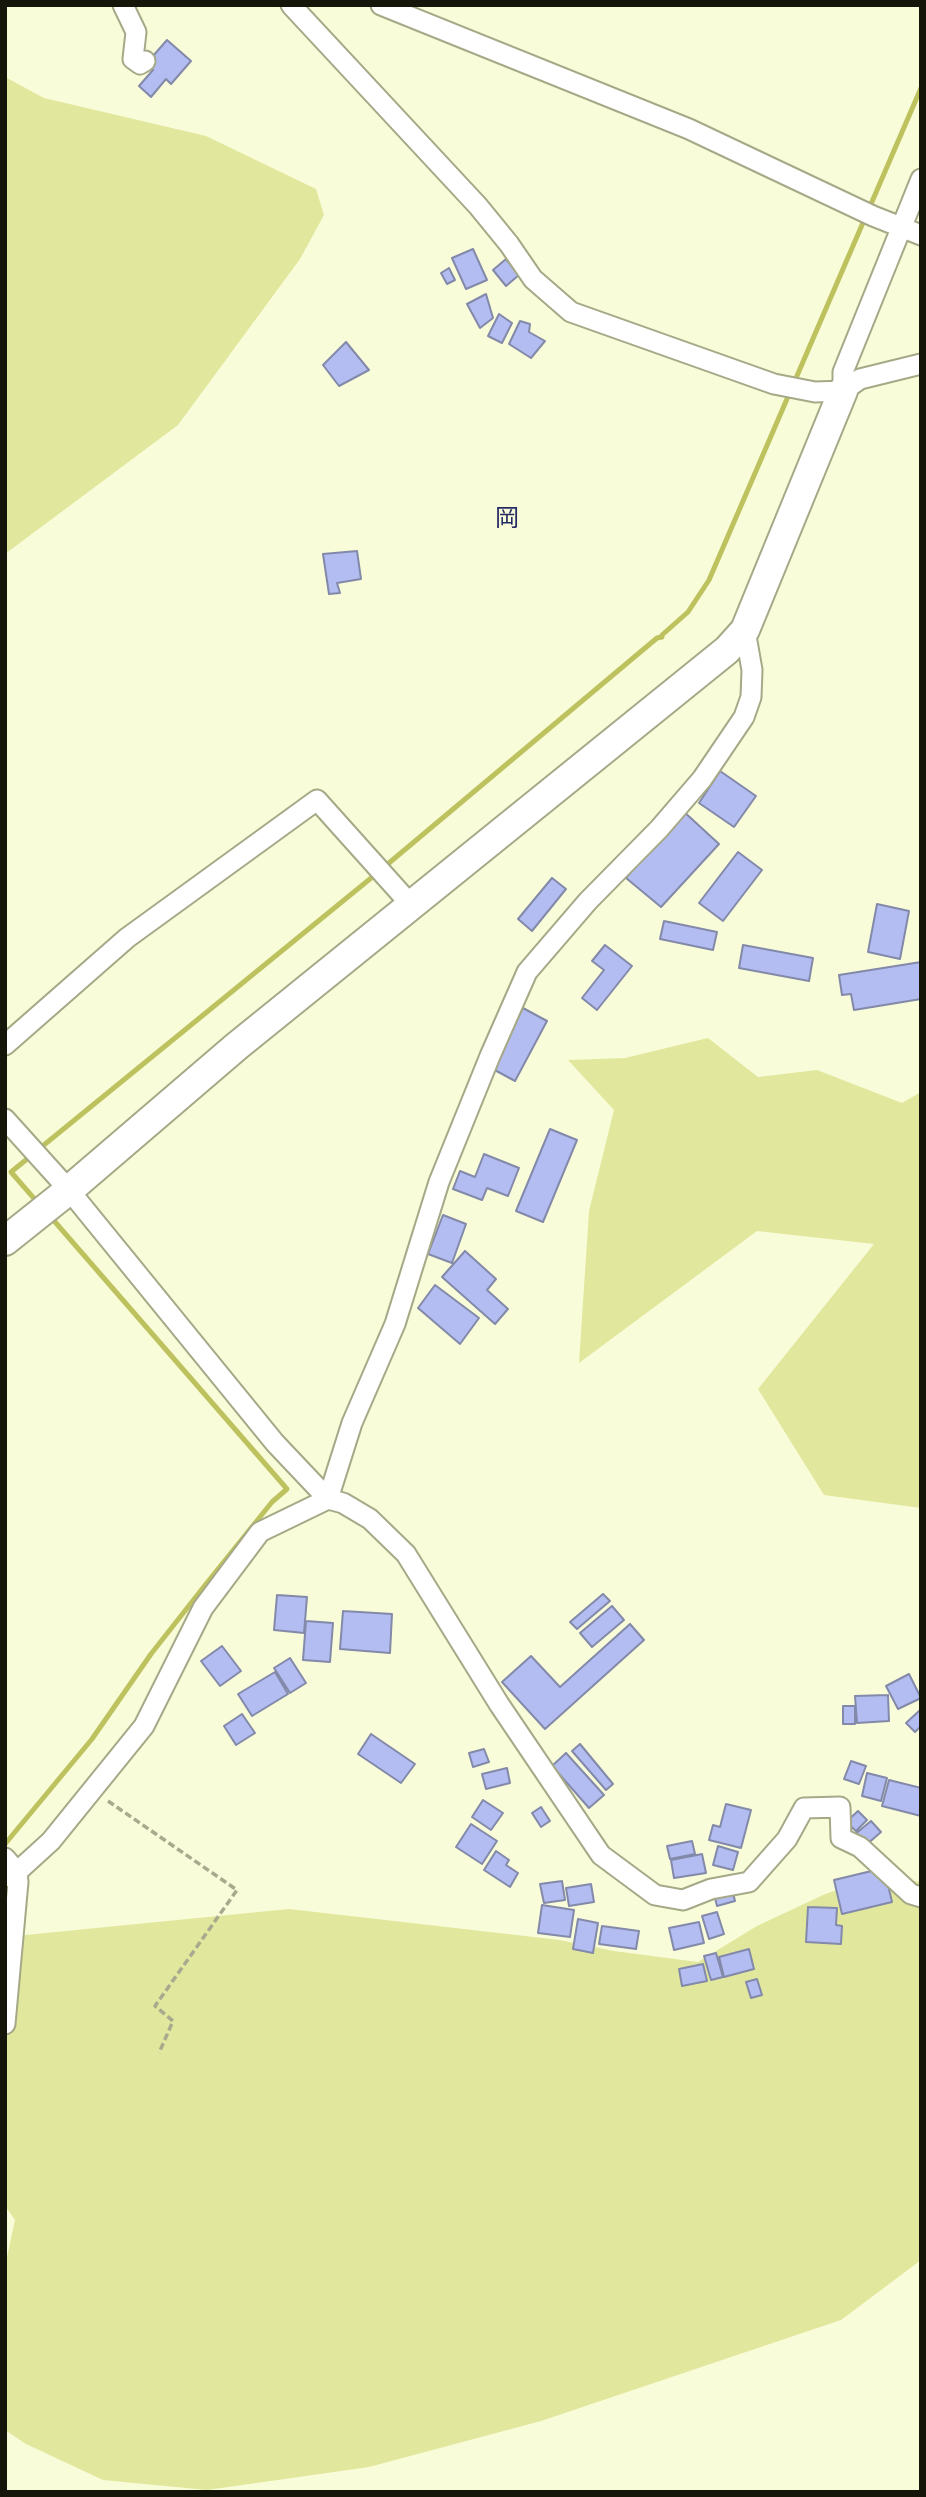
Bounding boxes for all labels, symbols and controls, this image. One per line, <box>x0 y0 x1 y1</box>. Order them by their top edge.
district label: 岡 <box>495 506 519 534</box>

